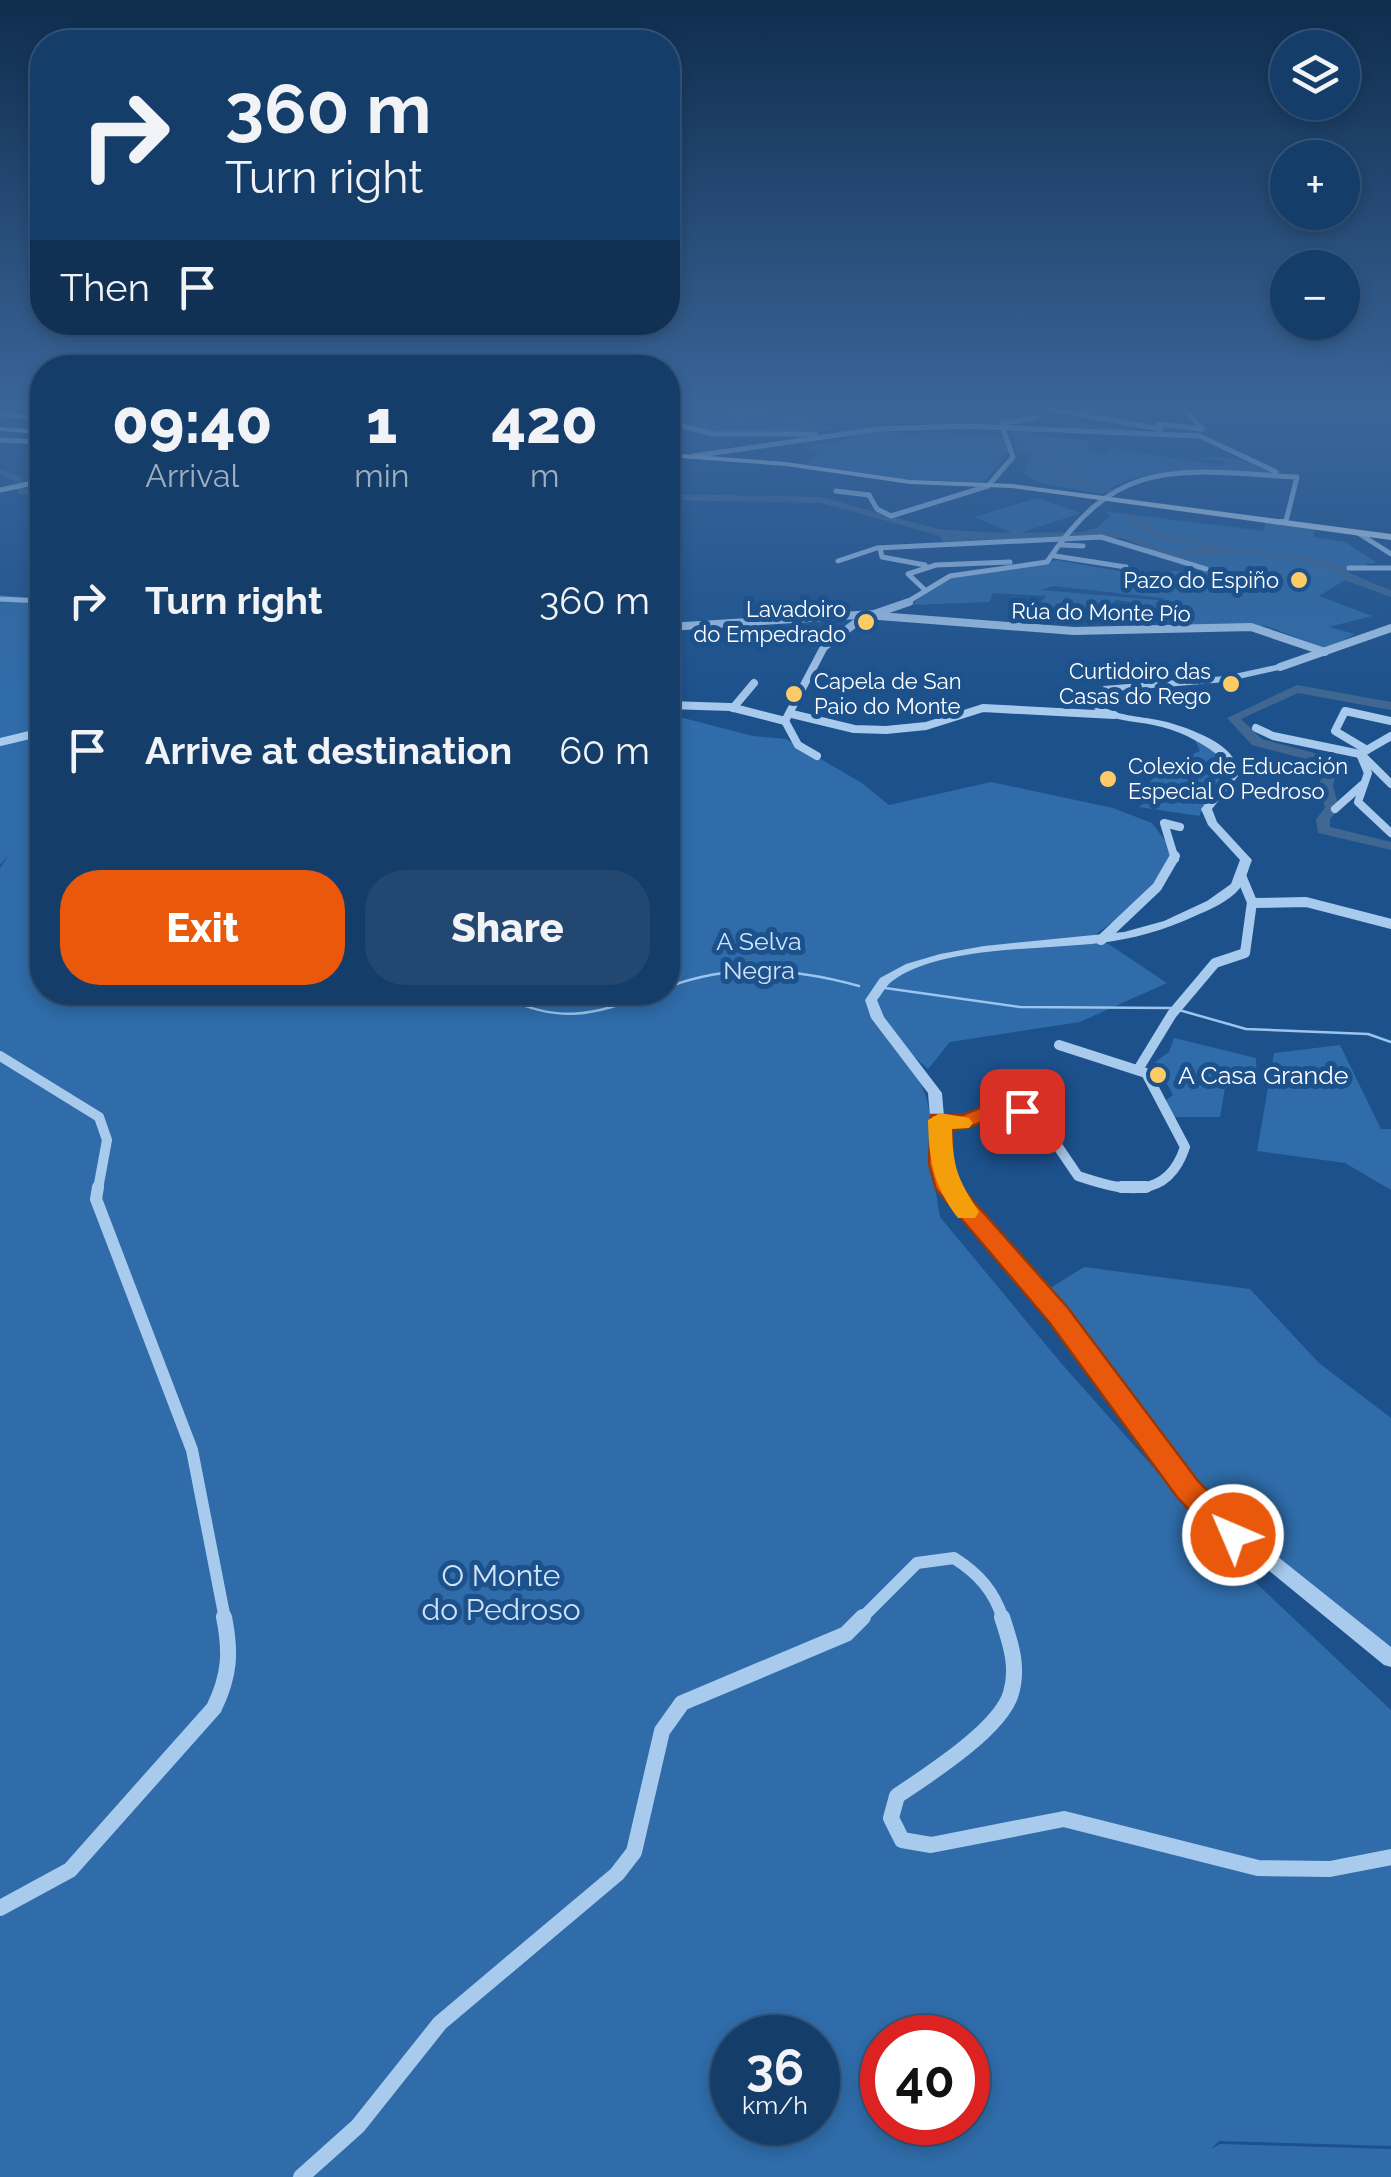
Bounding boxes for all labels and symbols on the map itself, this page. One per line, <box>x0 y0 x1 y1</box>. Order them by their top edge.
place label: Pazo do Espiño <box>1124 567 1279 593</box>
marker: Pazo do Espiño <box>1288 569 1310 591</box>
place label: Lavadoiro do Empedrado <box>694 596 846 647</box>
street label: Rúa do Monte Pío <box>1011 597 1191 627</box>
marker: Lavadoiro do Empedrado <box>855 611 877 633</box>
place label: Curtidoiro das Casas do Rego <box>1059 658 1211 709</box>
place label: Capela de San Paio do Monte <box>814 668 962 719</box>
marker: Curtidoiro das Casas do Rego <box>1220 673 1242 695</box>
marker: Capela de San Paio do Monte <box>783 683 805 705</box>
place label: Colexio de Educación Especial O Pedroso <box>1128 753 1348 804</box>
marker: Colexio de Educación Especial O Pedroso <box>1097 768 1119 790</box>
park label: A Selva Negra <box>716 926 802 985</box>
place label: A Casa Grande <box>1178 1060 1348 1090</box>
marker: A Casa Grande <box>1147 1064 1169 1086</box>
pin <box>980 1069 1065 1154</box>
position arrow <box>1181 1483 1285 1587</box>
park label: O Monte do Pedroso <box>421 1558 581 1627</box>
speed limit sign: 40 <box>860 2015 990 2145</box>

